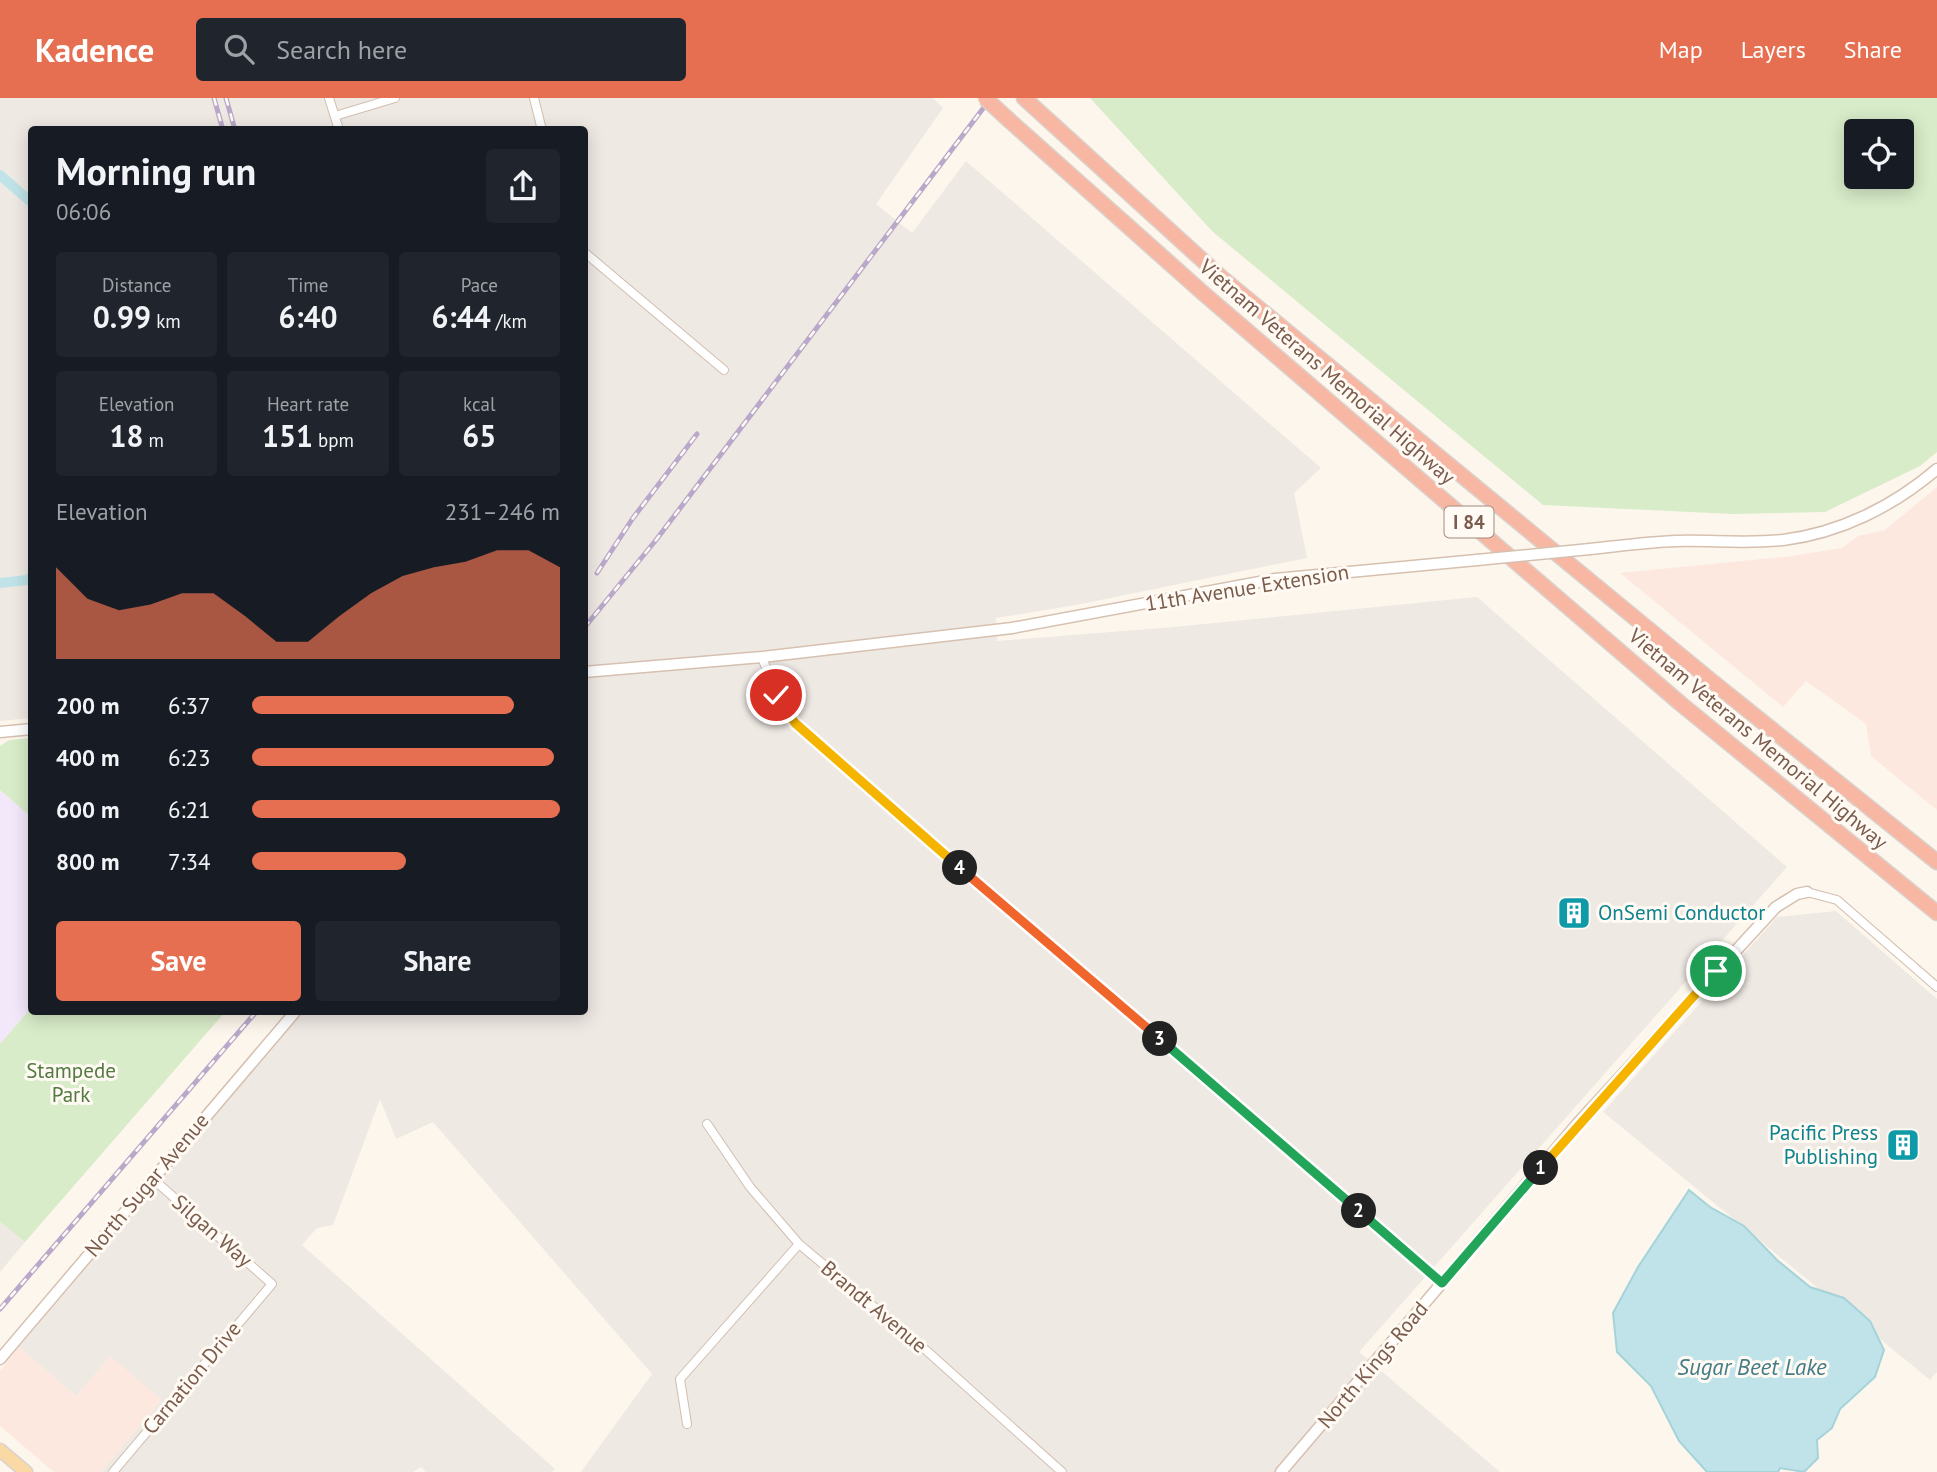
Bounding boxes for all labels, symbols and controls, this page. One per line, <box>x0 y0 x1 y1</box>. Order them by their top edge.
search box <box>196 18 686 81</box>
text: Kadence <box>35 28 154 71</box>
icon: search <box>220 30 258 68</box>
text: Search here <box>276 33 407 66</box>
text: Map <box>1659 34 1703 65</box>
text: Layers <box>1741 34 1806 65</box>
text: Share <box>1844 34 1902 65</box>
map controls <box>1844 119 1914 189</box>
button: locate <box>1844 119 1914 189</box>
text: Morning run <box>56 146 256 195</box>
button: share <box>486 149 560 223</box>
text: 06:06 <box>56 197 111 226</box>
street label: Vietnam Veterans Memorial Highway <box>1193 252 1461 490</box>
text: Distance <box>102 273 171 297</box>
text: Time <box>288 273 328 297</box>
text: Pace <box>461 273 498 297</box>
text: 0.99 <box>93 297 151 336</box>
text: 6:40 <box>278 297 338 336</box>
text: 6:44 <box>432 297 491 336</box>
text: km <box>151 309 181 333</box>
text: /km <box>491 309 527 333</box>
text: Elevation <box>99 392 175 416</box>
text: Heart rate <box>267 392 349 416</box>
text: kcal <box>463 392 496 416</box>
text: 18 <box>109 416 143 455</box>
text: 151 <box>262 416 313 455</box>
text: 65 <box>462 416 496 455</box>
text: m <box>143 428 164 452</box>
text: bpm <box>313 428 354 452</box>
text: Elevation <box>56 497 148 526</box>
text: 231–246 m <box>445 497 560 526</box>
road number: I 84 <box>1444 506 1494 538</box>
street label: 11th Avenue Extension <box>1143 558 1351 617</box>
street label: Vietnam Veterans Memorial Highway <box>1622 621 1894 855</box>
pin <box>746 665 806 725</box>
icon: check <box>757 676 795 714</box>
text: 200 m <box>56 691 119 720</box>
text: 6:37 <box>168 691 211 720</box>
text: 400 m <box>56 743 119 772</box>
text: 6:23 <box>168 743 211 772</box>
text: 600 m <box>56 795 119 824</box>
text: 6:21 <box>168 795 211 824</box>
text: 800 m <box>56 847 119 876</box>
text: 7:34 <box>168 847 211 876</box>
pin: 4 <box>942 850 978 886</box>
text: 4 <box>954 855 965 879</box>
building icon: OnSemi Conductor <box>1555 894 1593 932</box>
place label: OnSemi Conductor <box>1598 899 1765 926</box>
button: Save <box>56 921 301 1001</box>
button: Share <box>315 921 560 1001</box>
pin <box>1686 941 1746 1001</box>
icon: arrive <box>1697 952 1735 990</box>
pin: 3 <box>1142 1021 1178 1056</box>
text: 3 <box>1154 1026 1165 1050</box>
park label: Stampede Park <box>26 1057 116 1108</box>
street label: North Sugar Avenue <box>79 1107 215 1262</box>
place label: Pacific Press Publishing <box>1769 1119 1878 1170</box>
building icon: Pacific Press Publishing <box>1884 1126 1922 1164</box>
pin: 1 <box>1524 1150 1558 1186</box>
text: 1 <box>1535 1155 1546 1179</box>
street label: Silgan Way <box>166 1188 258 1273</box>
pin: 2 <box>1342 1194 1376 1228</box>
text: 2 <box>1353 1198 1364 1222</box>
street label: Brandt Avenue <box>816 1254 933 1359</box>
street label: North Kings Road <box>1312 1296 1434 1434</box>
street label: Carnation Drive <box>137 1316 247 1440</box>
water label: Sugar Beet Lake <box>1677 1352 1827 1381</box>

